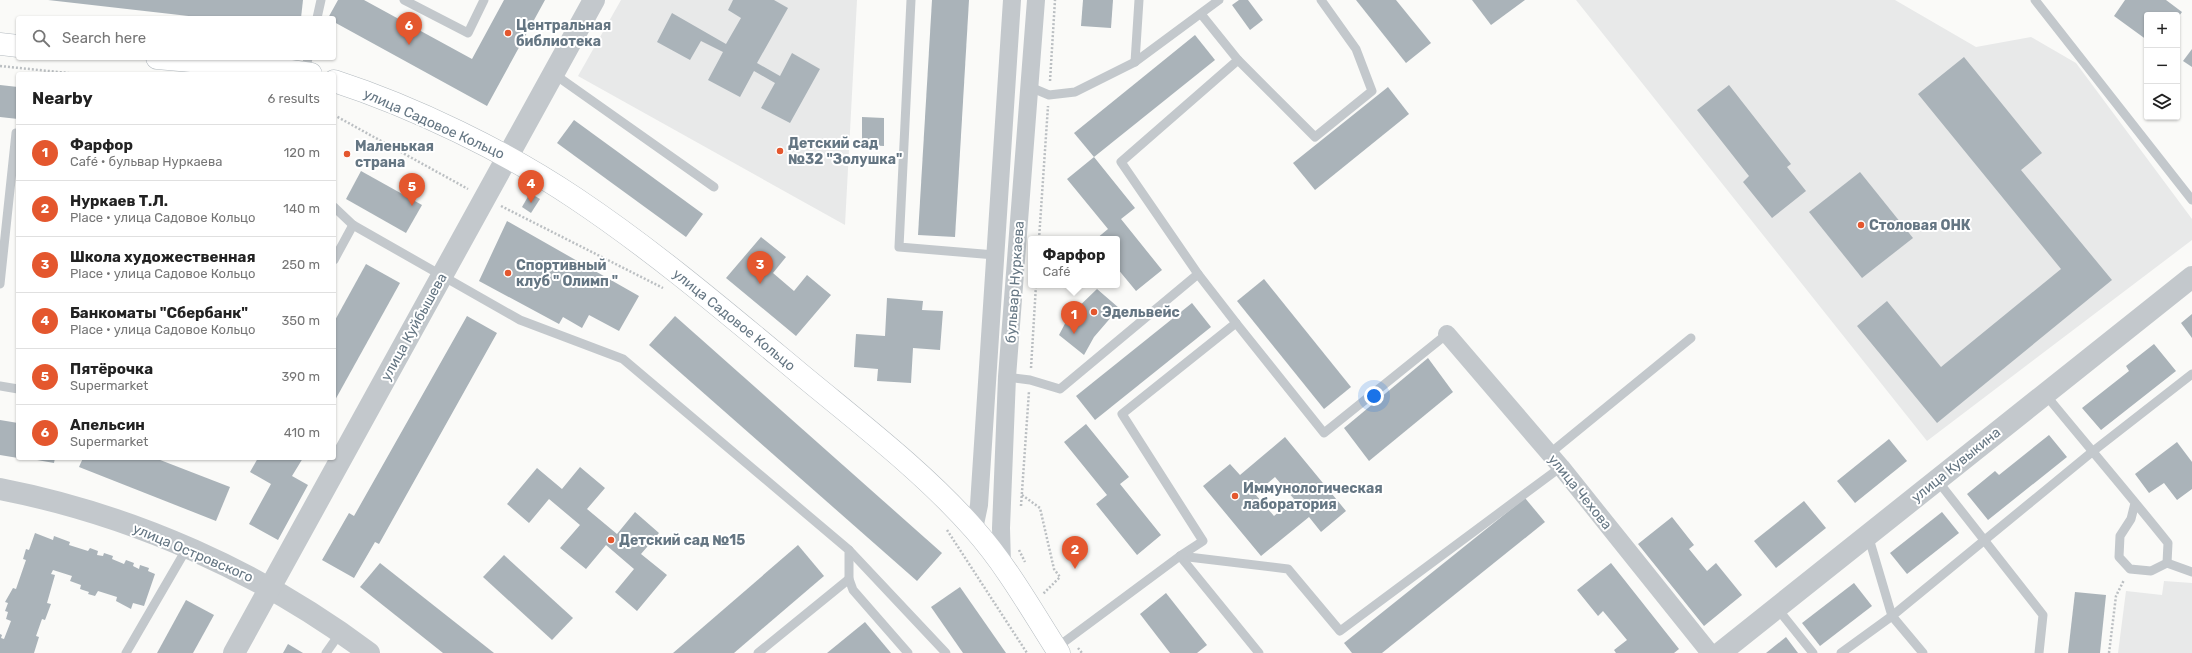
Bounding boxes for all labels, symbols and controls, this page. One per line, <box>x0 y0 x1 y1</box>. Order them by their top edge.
pin: 6 <box>396 12 422 45</box>
map controls <box>2144 12 2180 120</box>
button: + <box>2144 12 2180 48</box>
search box <box>16 16 336 60</box>
place label: Центральная библиотека <box>516 17 611 50</box>
icon: search <box>30 27 52 49</box>
marker: Центральная библиотека <box>503 28 513 38</box>
text: Search here <box>62 29 146 47</box>
button: − <box>2144 48 2180 84</box>
button: layers <box>2144 84 2180 120</box>
street label: улица Садовое Кольцо <box>361 85 507 163</box>
text: Nearby <box>32 88 93 108</box>
text: 6 results <box>268 91 320 106</box>
place label: Детский сад №32 "Золушка" <box>788 135 902 168</box>
text: Фарфор <box>70 136 133 154</box>
place label: Маленькая страна <box>355 138 434 171</box>
text: 1 <box>42 145 48 160</box>
text: 120 m <box>284 145 320 160</box>
marker: Детский сад №32 "Золушка" <box>775 146 785 156</box>
marker: Маленькая страна <box>342 149 352 159</box>
text: Café · бульвар Нуркаева <box>70 154 222 169</box>
pin: 4 <box>518 170 544 203</box>
pin: 5 <box>399 173 425 206</box>
text: Нуркаев Т.Л. <box>70 192 168 210</box>
text: 2 <box>41 201 49 216</box>
text: 140 m <box>283 201 320 216</box>
text: Place · улица Садовое Кольцо <box>70 210 256 225</box>
place label: Столовая ОНК <box>1869 217 1971 234</box>
street label: бульвар Нуркаева <box>1002 220 1028 344</box>
marker: Столовая ОНК <box>1856 220 1866 230</box>
popup <box>1028 236 1120 288</box>
text: Фарфор <box>1043 246 1105 264</box>
text: Школа художественная <box>70 248 256 266</box>
pin: 3 <box>747 251 773 284</box>
text: 3 <box>41 257 49 272</box>
text: 250 m <box>282 257 320 272</box>
place label: Спортивный клуб " Олимп " <box>516 257 618 290</box>
text: Café <box>1043 264 1070 279</box>
street label: улица Садовое Кольцо <box>669 265 799 375</box>
text: Place · улица Садовое Кольцо <box>70 266 256 281</box>
marker: Спортивный клуб " Олимп " <box>503 268 513 278</box>
street label: улица Куйбышева <box>377 270 451 384</box>
pin: 1 <box>1061 301 1087 334</box>
text: Банкоматы "Сбербанк" <box>70 304 248 322</box>
place label: Эдельвейс <box>1102 304 1180 321</box>
marker: Эдельвейс <box>1089 307 1099 317</box>
text: 4 <box>41 313 49 328</box>
text: 350 m <box>281 313 320 328</box>
text: Place · улица Садовое Кольцо <box>70 322 256 337</box>
text: Пятёрочка <box>70 360 153 378</box>
text: 5 <box>41 369 49 384</box>
text: 390 m <box>281 369 320 384</box>
text: Supermarket <box>70 378 148 393</box>
your location <box>1364 386 1384 406</box>
text: Апельсин <box>70 416 145 434</box>
street label: улица Кувыкина <box>1908 424 2004 506</box>
text: 6 <box>41 425 49 440</box>
text: 410 m <box>284 425 320 440</box>
text: Supermarket <box>70 434 148 449</box>
street label: улица Чехова <box>1544 451 1616 533</box>
place label: Иммунологическая лаборатория <box>1243 480 1383 513</box>
marker: Иммунологическая лаборатория <box>1230 491 1240 501</box>
street label: улица Островского <box>130 520 256 586</box>
place label: Детский сад №15 <box>619 532 745 549</box>
marker: Детский сад №15 <box>606 535 616 545</box>
pin: 2 <box>1062 536 1088 569</box>

